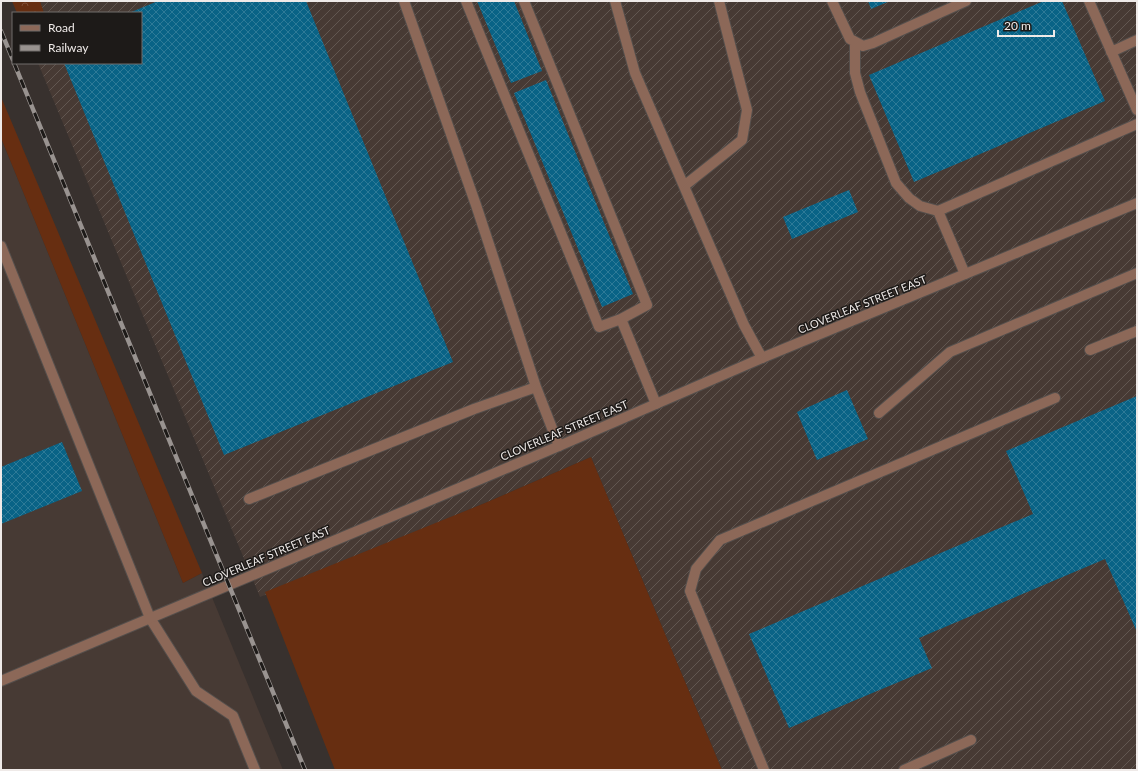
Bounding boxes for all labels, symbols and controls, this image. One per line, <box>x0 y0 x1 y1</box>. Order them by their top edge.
legend <box>12 12 142 64</box>
scale bar <box>998 12 1054 38</box>
text: 20 m <box>1004 18 1031 33</box>
text: Road <box>48 20 75 35</box>
text: Railway <box>48 40 89 55</box>
street label: CLOVERLEAF STREET EAST <box>796 272 929 336</box>
street label: CLOVERLEAF STREET EAST <box>498 397 630 463</box>
street label: CLOVERLEAF STREET EAST <box>200 523 332 589</box>

